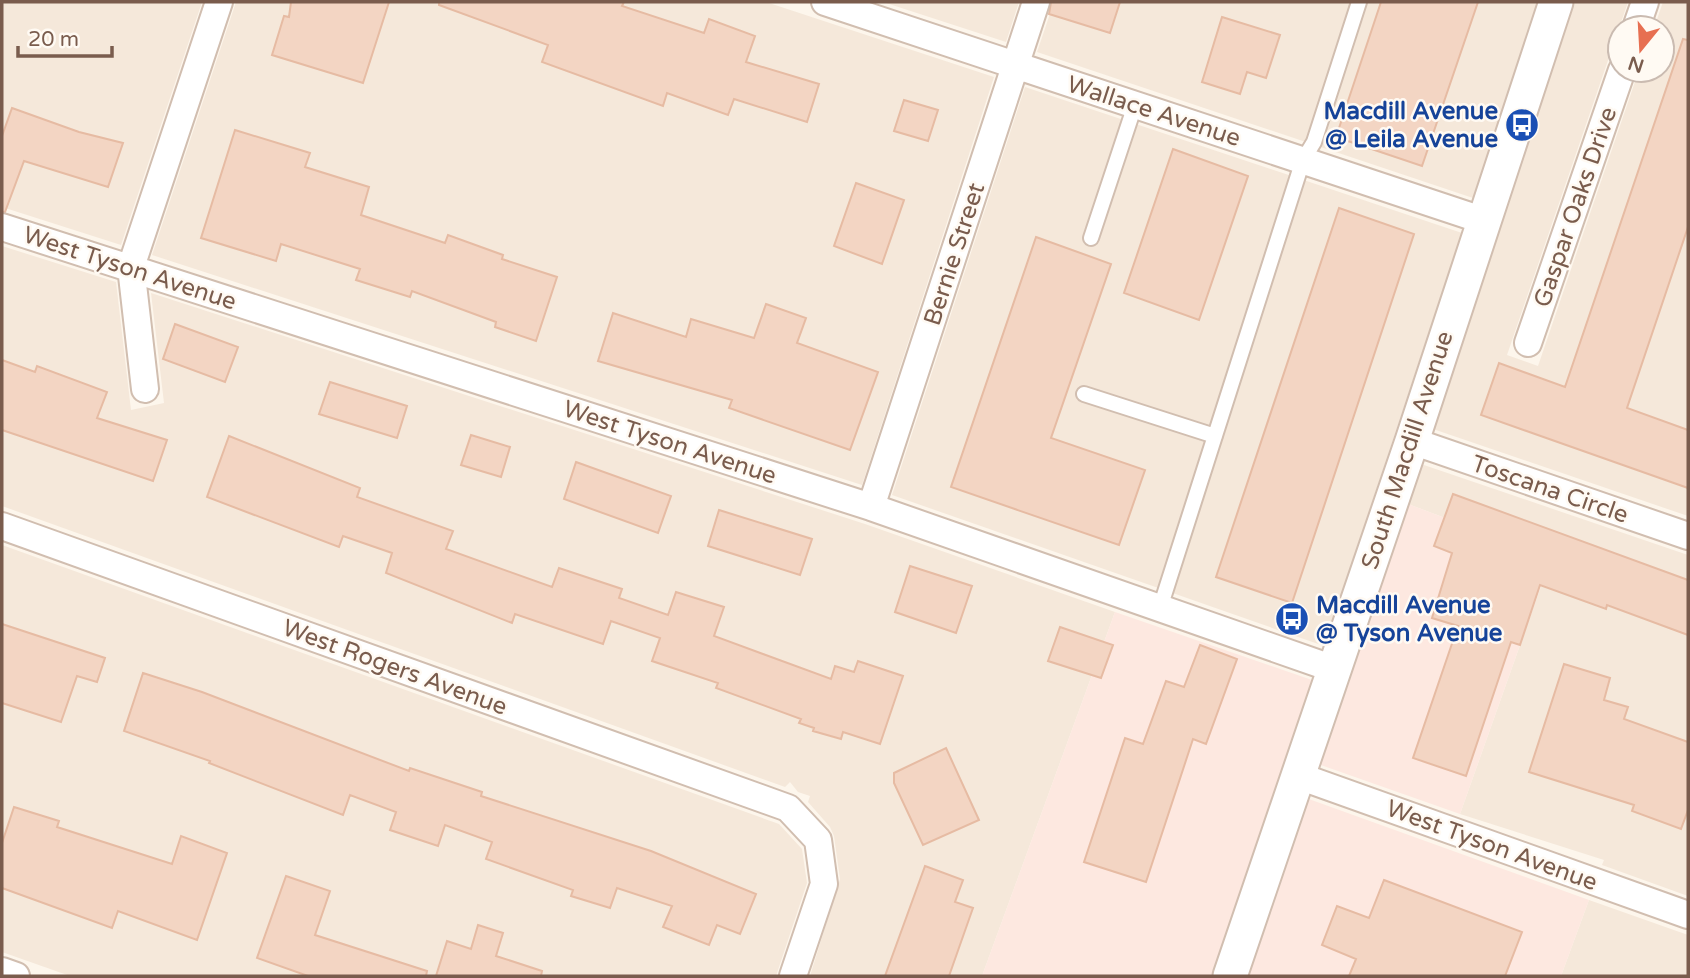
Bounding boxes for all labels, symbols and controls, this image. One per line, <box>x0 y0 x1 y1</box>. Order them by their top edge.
scale bar <box>18 14 112 58</box>
north arrow <box>1606 14 1676 84</box>
text: 20 m <box>28 27 79 52</box>
text: N <box>1625 51 1647 77</box>
street label: Wallace Avenue <box>1063 70 1244 153</box>
place label: Macdill Avenue @ Leila Avenue <box>1323 97 1498 154</box>
street label: Gaspar Oaks Drive <box>1528 103 1623 311</box>
bus stop icon: Macdill Avenue @ Leila Avenue <box>1503 106 1541 144</box>
street label: Bernie Street <box>918 179 991 329</box>
street label: West Tyson Avenue <box>20 220 240 317</box>
street label: South Macdill Avenue <box>1355 327 1460 573</box>
street label: West Tyson Avenue <box>560 394 780 491</box>
street label: Toscana Circle <box>1468 449 1632 530</box>
place label: Macdill Avenue @ Tyson Avenue <box>1316 591 1503 648</box>
bus stop icon: Macdill Avenue @ Tyson Avenue <box>1273 600 1311 638</box>
street label: West Rogers Avenue <box>279 613 511 722</box>
street label: West Tyson Avenue <box>1382 794 1601 897</box>

